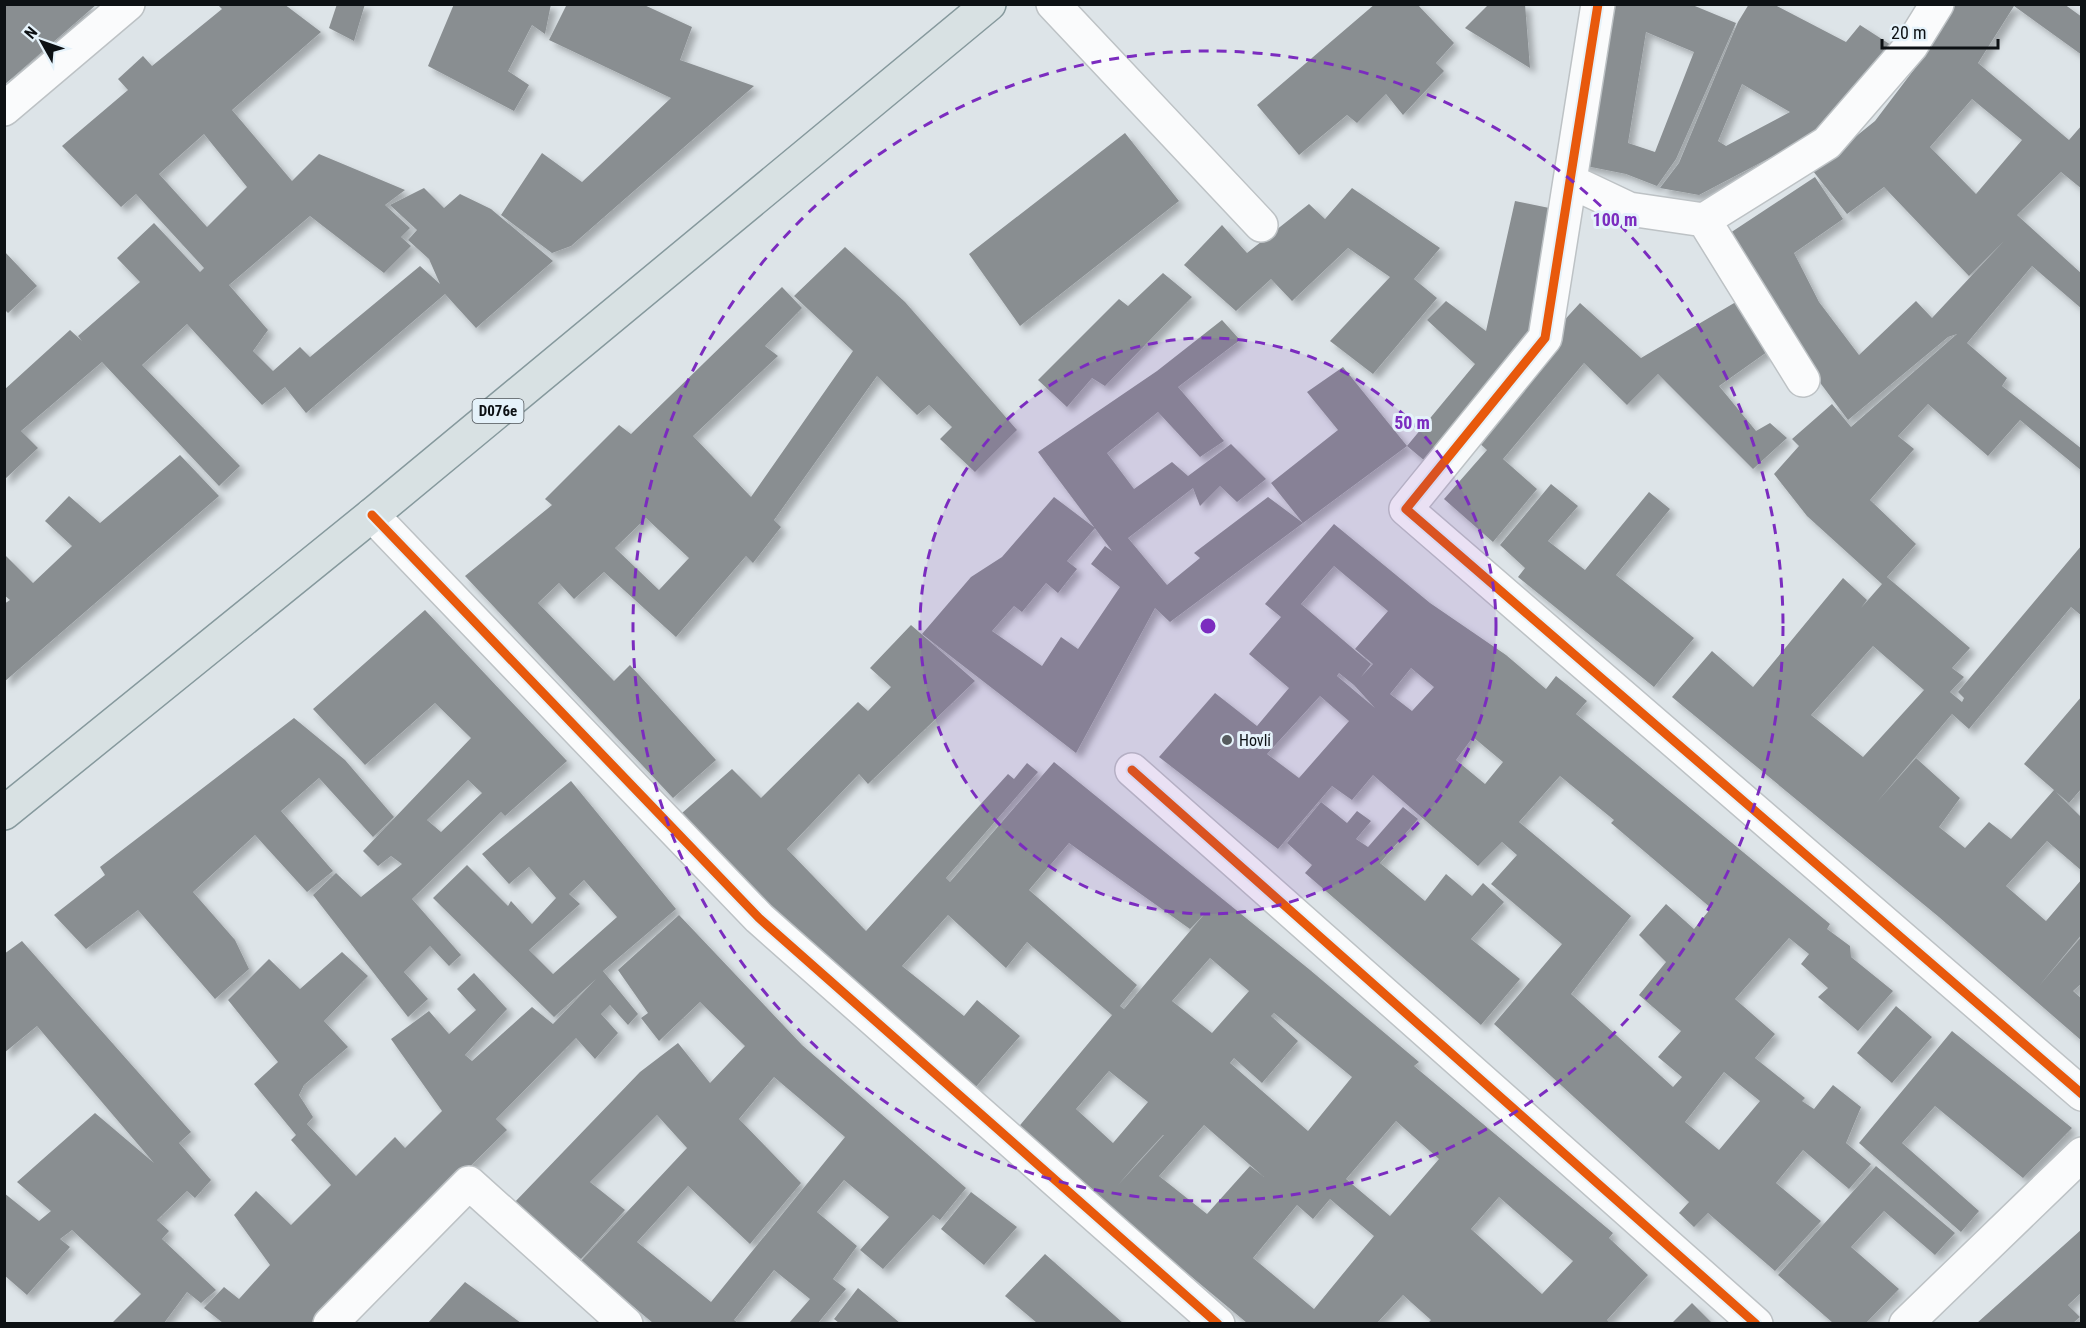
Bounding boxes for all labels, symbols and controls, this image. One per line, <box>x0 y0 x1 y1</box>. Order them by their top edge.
north arrow <box>12 12 72 72</box>
scale bar <box>1882 12 1998 50</box>
text: 20 m <box>1891 22 1926 43</box>
text: N <box>20 23 41 43</box>
text: 100 m <box>1593 209 1637 230</box>
road number: D076e <box>472 399 524 423</box>
text: 50 m <box>1394 412 1430 433</box>
centre of rings <box>1198 616 1218 636</box>
place label: Hovli <box>1239 731 1271 750</box>
marker: Hovli <box>1220 733 1234 747</box>

